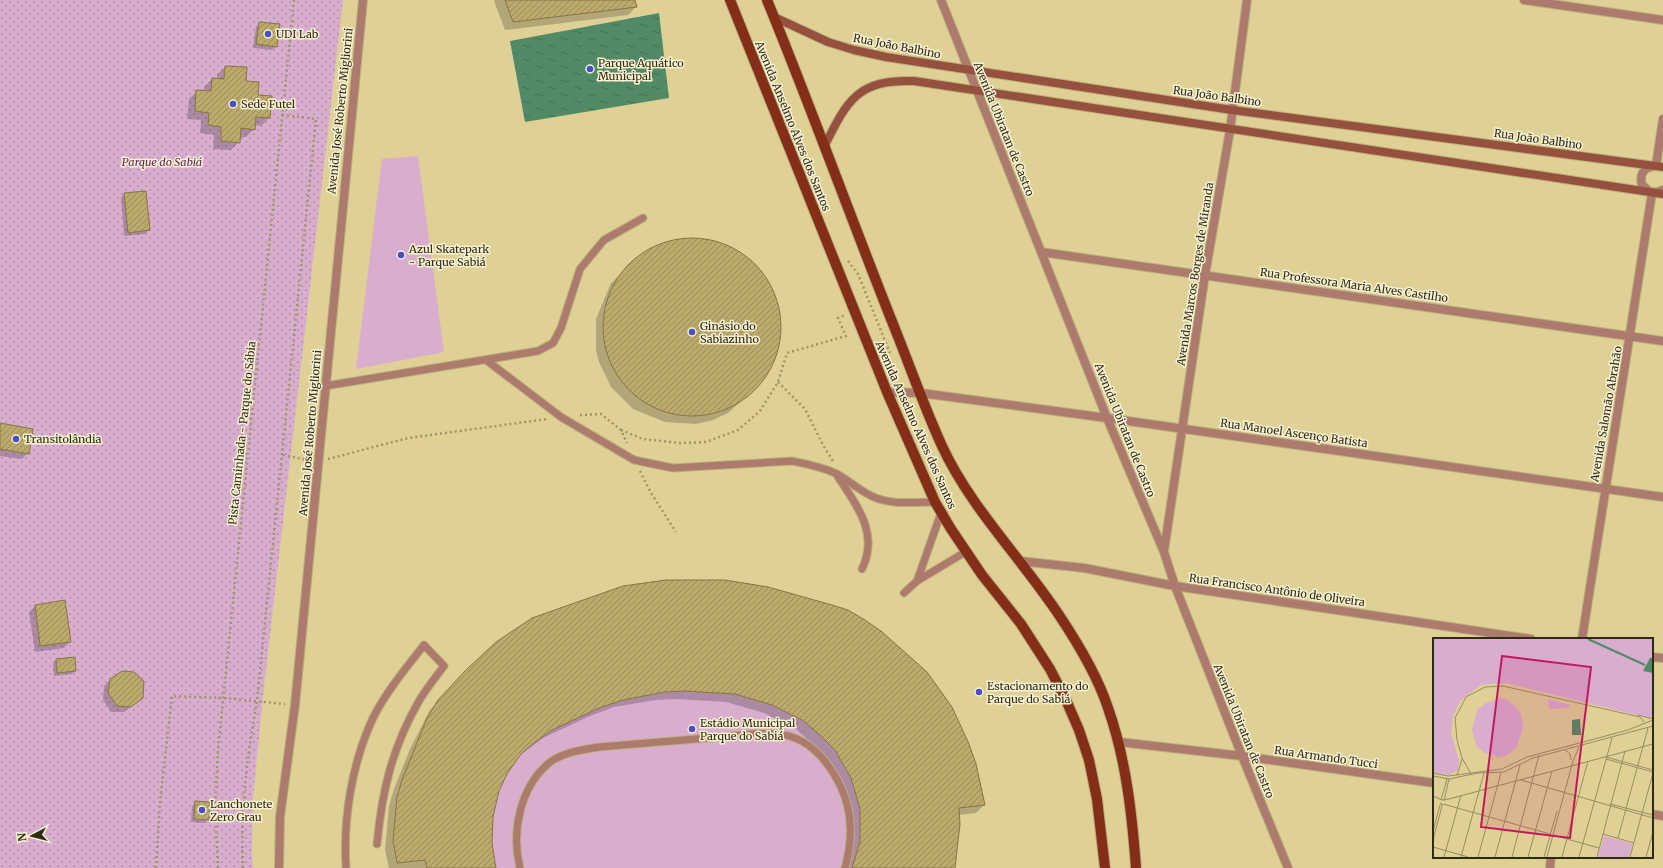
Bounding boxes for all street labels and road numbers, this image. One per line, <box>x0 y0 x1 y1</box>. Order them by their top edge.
street label: Avenida José Roberto Migliorini <box>324 27 356 196</box>
street label: Rua João Balbino <box>852 31 943 61</box>
street label: Avenida Anselmo Alves dos Santos <box>752 38 834 213</box>
street label: Avenida Ubiratan de Castro <box>970 59 1038 199</box>
street label: Rua João Balbino <box>1172 83 1263 109</box>
street label: Rua João Balbino <box>1493 126 1584 152</box>
street label: Avenida Marcos Borges de Miranda <box>1173 181 1216 368</box>
street label: Rua Professora Maria Alves Castilho <box>1259 265 1450 305</box>
street label: Avenida Anselmo Alves dos Santos <box>872 338 960 511</box>
street label: Pista Caminhada - Parque do Sábia <box>225 340 259 526</box>
street label: Avenida Salomão Abrahão <box>1587 344 1625 484</box>
street label: Avenida José Roberto Migliorini <box>296 349 324 518</box>
street label: Avenida Ubiratan de Castro <box>1091 360 1159 500</box>
street label: Rua Manoel Ascenço Batista <box>1219 416 1369 450</box>
street label: Rua Francisco Antônio de Oliveira <box>1188 571 1366 609</box>
street label: Avenida Ubiratan de Castro <box>1210 661 1278 801</box>
street label: Rua Armando Tucci <box>1273 743 1379 771</box>

